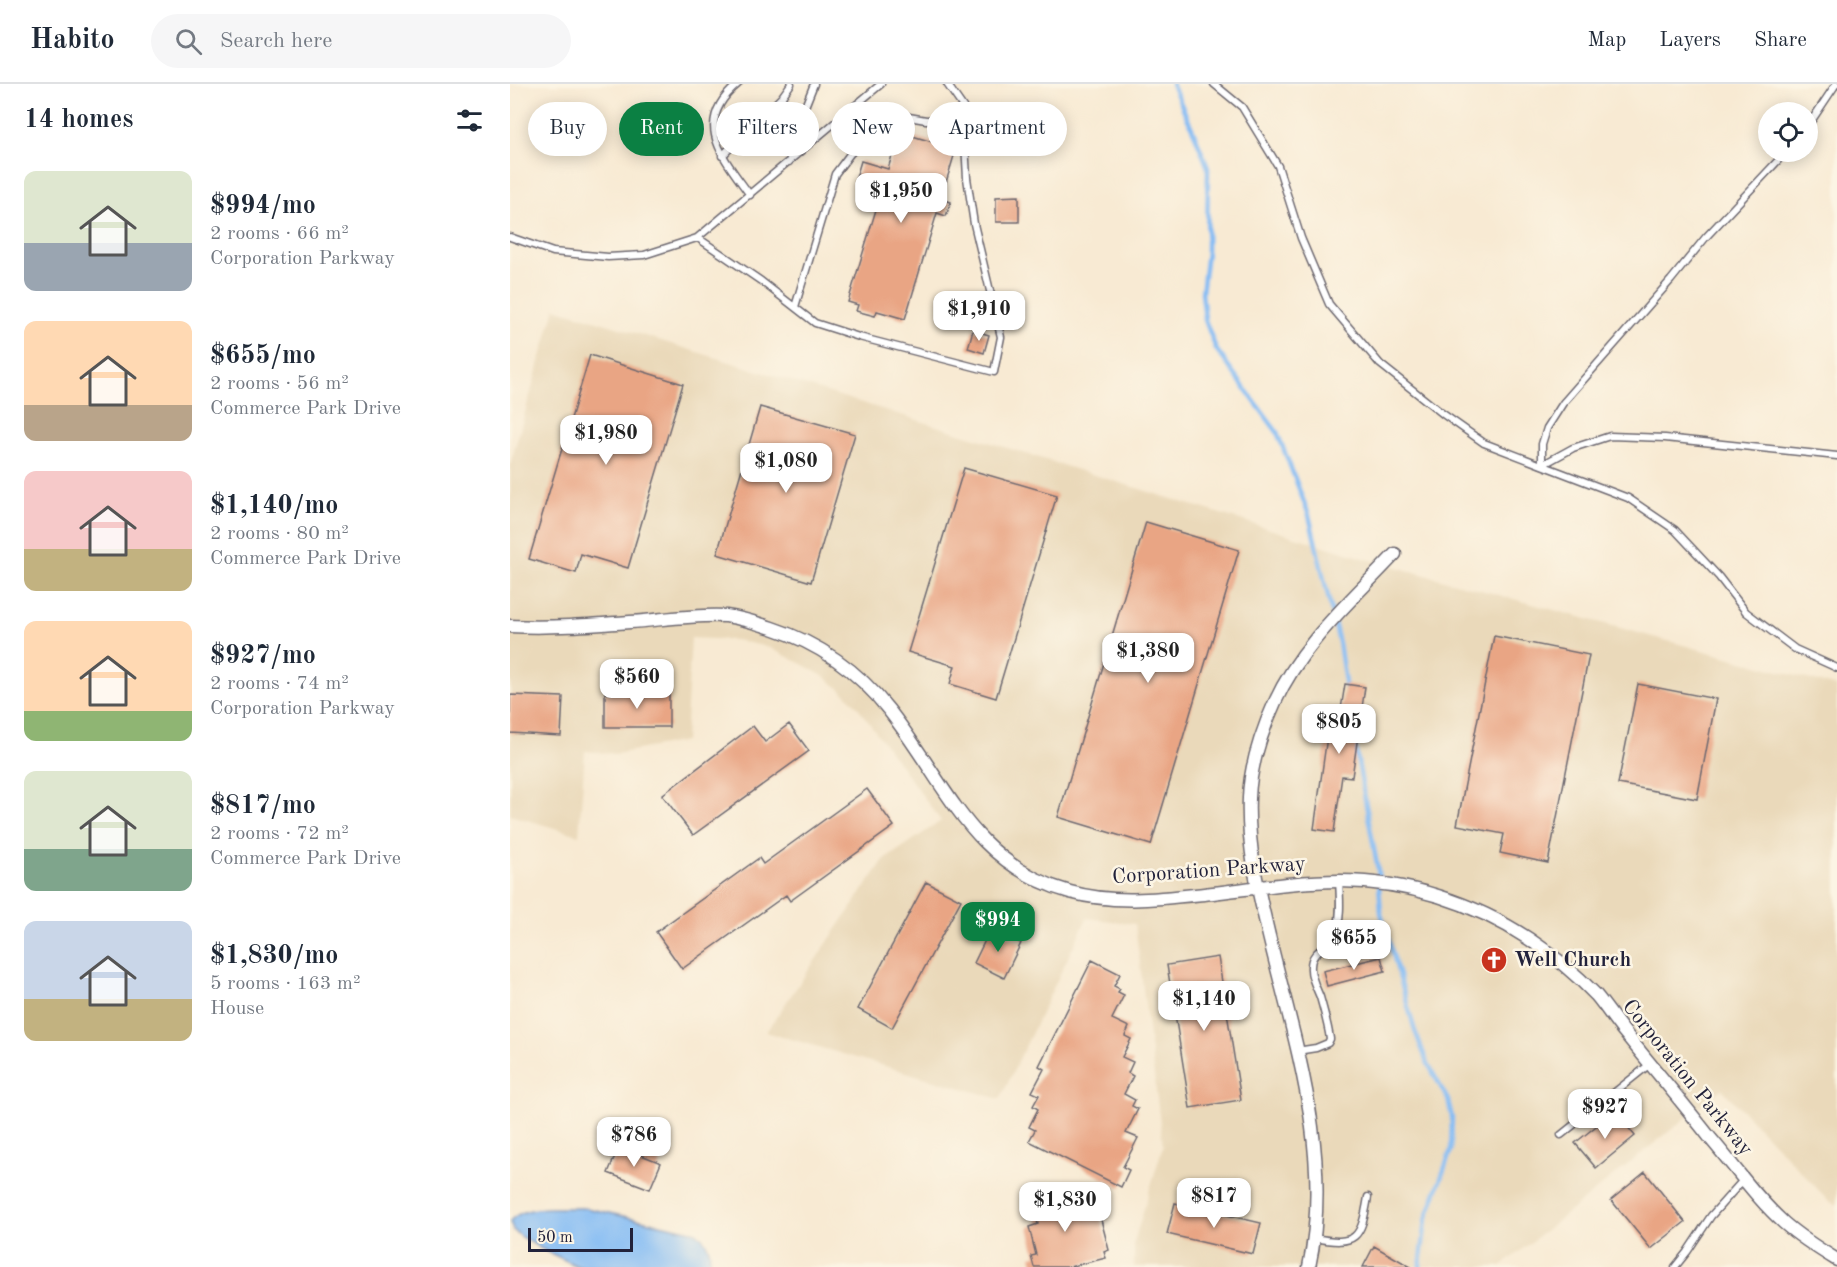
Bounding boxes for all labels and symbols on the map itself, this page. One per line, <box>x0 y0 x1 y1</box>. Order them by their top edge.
pin: $1,950 <box>852 173 950 224</box>
pin: $1,910 <box>930 291 1028 342</box>
pin: $1,980 <box>557 415 655 466</box>
pin: $1,080 <box>737 443 835 494</box>
pin: $1,380 <box>1099 633 1197 684</box>
pin: $560 <box>601 659 673 710</box>
pin: $805 <box>1303 704 1375 755</box>
street label: Corporation Parkway <box>1111 854 1307 888</box>
pin: $994 <box>962 902 1034 953</box>
pin: $655 <box>1318 920 1390 971</box>
church icon: Well Church <box>1479 945 1509 975</box>
place label: Well Church <box>1514 950 1631 971</box>
pin: $1,140 <box>1155 981 1253 1032</box>
street label: Corporation Parkway <box>1618 996 1756 1160</box>
pin: $927 <box>1569 1089 1641 1140</box>
pin: $786 <box>598 1117 670 1168</box>
pin: $817 <box>1178 1178 1250 1229</box>
pin: $1,830 <box>1016 1182 1114 1233</box>
scale bar <box>528 1225 633 1252</box>

